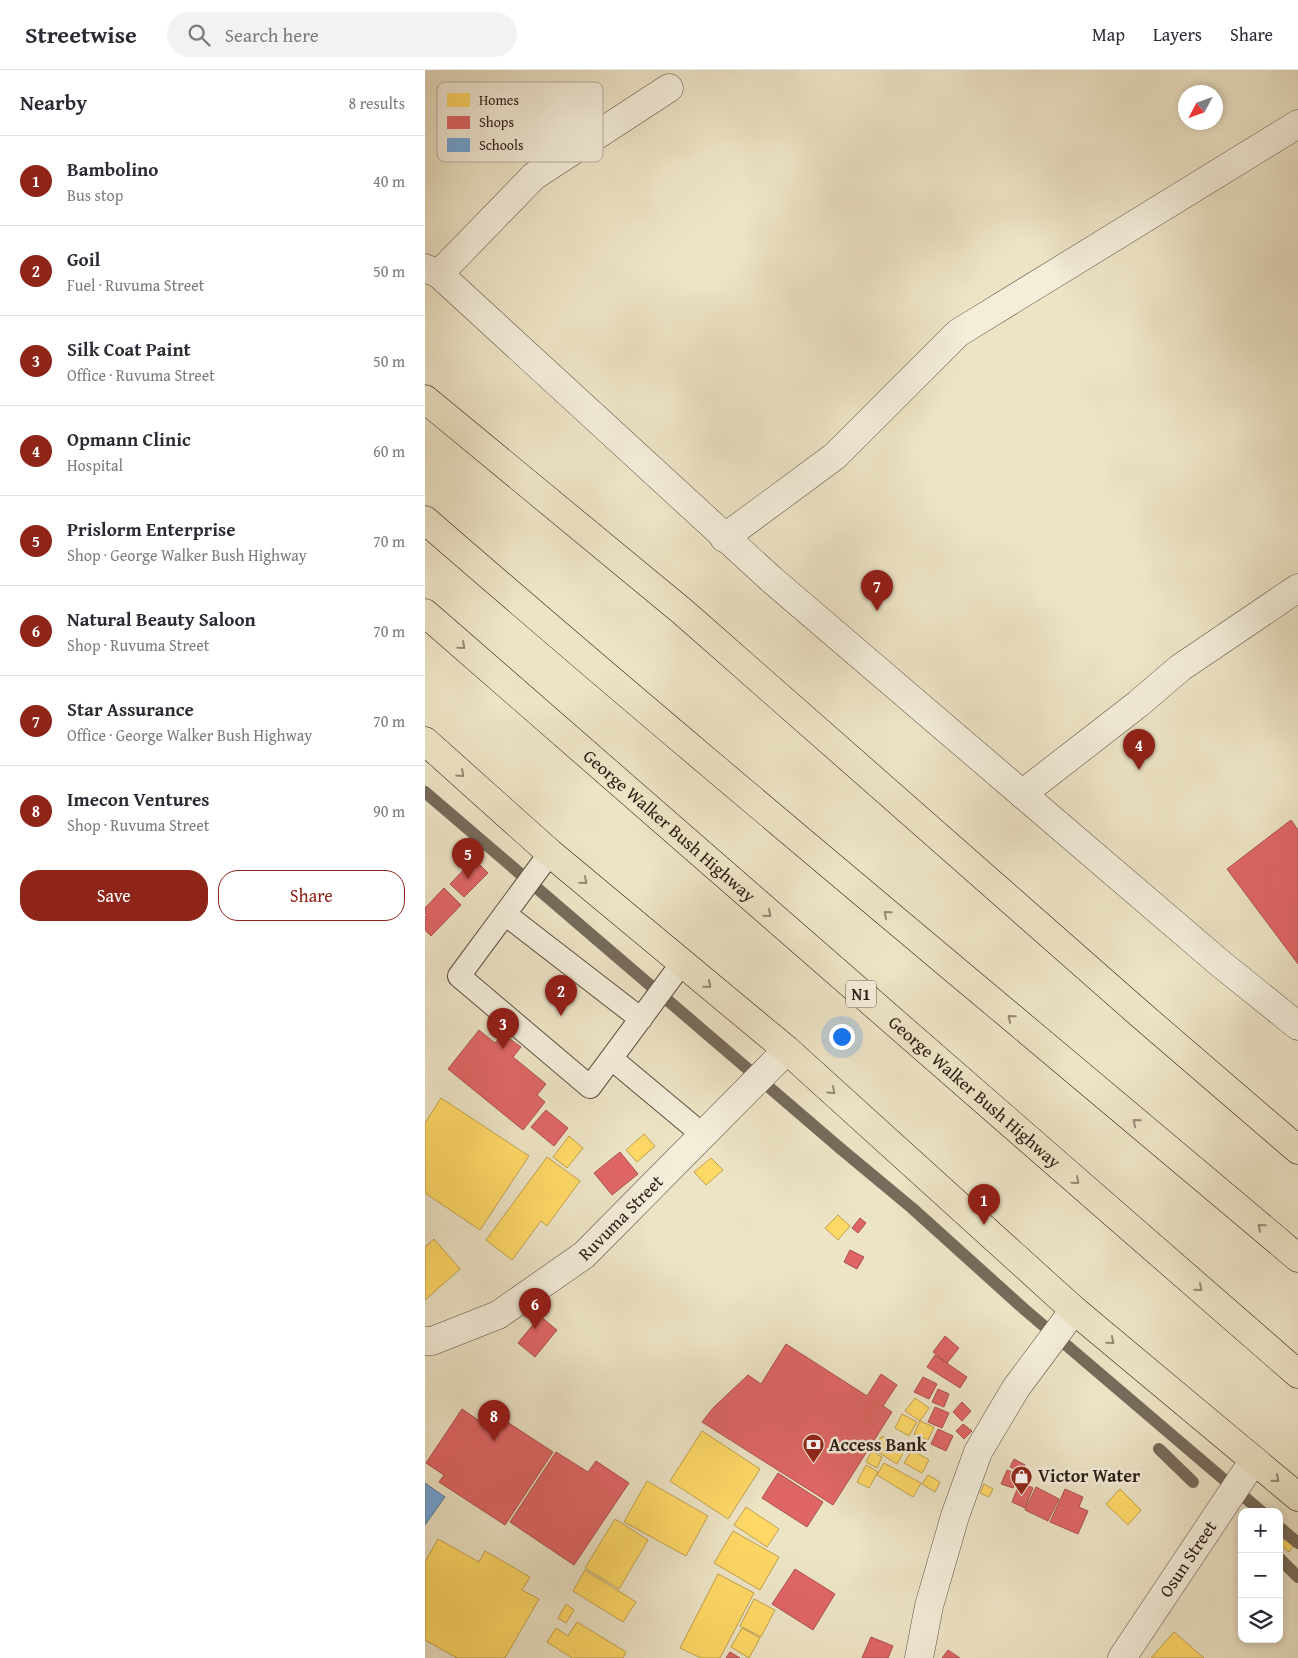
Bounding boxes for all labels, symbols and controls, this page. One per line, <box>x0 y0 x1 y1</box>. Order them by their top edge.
search box <box>167 12 517 57</box>
text: Streetwise <box>25 17 137 52</box>
icon: search <box>185 21 213 49</box>
text: Search here <box>225 21 319 49</box>
text: Map <box>1092 21 1125 48</box>
text: Layers <box>1153 21 1202 48</box>
text: Share <box>1230 21 1273 48</box>
legend <box>437 82 603 162</box>
north arrow <box>1178 85 1223 130</box>
text: Nearby <box>20 87 87 118</box>
text: Homes <box>479 90 519 110</box>
text: 8 results <box>348 91 405 115</box>
text: Shops <box>479 112 514 132</box>
text: Schools <box>479 135 523 155</box>
text: Bambolino <box>67 155 158 183</box>
text: 1 <box>32 169 40 193</box>
text: 40 m <box>373 169 405 193</box>
text: Bus stop <box>67 183 123 207</box>
text: Goil <box>67 245 100 273</box>
text: 2 <box>32 259 40 283</box>
text: 50 m <box>373 259 405 283</box>
text: Fuel · Ruvuma Street <box>67 273 204 297</box>
text: Silk Coat Paint <box>67 335 191 363</box>
text: 3 <box>32 349 40 373</box>
text: 50 m <box>373 349 405 373</box>
text: Office · Ruvuma Street <box>67 363 215 387</box>
text: Opmann Clinic <box>67 425 191 453</box>
text: 4 <box>32 439 40 463</box>
text: 60 m <box>373 439 405 463</box>
text: Hospital <box>67 453 123 477</box>
text: Prislorm Enterprise <box>67 515 236 543</box>
text: 5 <box>32 529 40 553</box>
text: 70 m <box>373 529 405 553</box>
text: Shop · George Walker Bush Highway <box>67 543 307 567</box>
pin: 7 <box>861 570 893 611</box>
text: Natural Beauty Saloon <box>67 605 256 633</box>
text: 6 <box>32 619 40 643</box>
text: 70 m <box>373 619 405 643</box>
text: Shop · Ruvuma Street <box>67 633 209 657</box>
one-way arrow <box>456 640 465 649</box>
text: Star Assurance <box>67 695 194 723</box>
text: 7 <box>32 709 40 733</box>
text: 70 m <box>373 709 405 733</box>
text: Office · George Walker Bush Highway <box>67 723 312 747</box>
pin: 4 <box>1123 729 1155 770</box>
street label: George Walker Bush Highway <box>577 743 762 908</box>
one-way arrow <box>456 768 465 777</box>
text: Imecon Ventures <box>67 785 210 813</box>
text: 8 <box>32 799 40 823</box>
text: 90 m <box>373 799 405 823</box>
text: Shop · Ruvuma Street <box>67 813 209 837</box>
pin: 5 <box>452 838 484 879</box>
button: Save <box>20 870 208 921</box>
button: Share <box>218 870 405 921</box>
one-way arrow <box>578 875 587 884</box>
one-way arrow <box>763 908 772 917</box>
one-way arrow <box>883 911 892 920</box>
pin: 2 <box>545 975 577 1016</box>
one-way arrow <box>703 979 712 988</box>
road number: N1 <box>846 981 876 1008</box>
pin: 3 <box>487 1008 519 1049</box>
street label: George Walker Bush Highway <box>883 1009 1067 1175</box>
one-way arrow <box>1008 1015 1017 1024</box>
your location <box>829 1024 855 1050</box>
one-way arrow <box>826 1085 835 1094</box>
one-way arrow <box>1133 1119 1142 1128</box>
street label: Ruvuma Street <box>572 1168 670 1267</box>
one-way arrow <box>1070 1175 1079 1184</box>
pin: 1 <box>968 1184 1000 1225</box>
one-way arrow <box>1257 1223 1266 1232</box>
one-way arrow <box>1193 1282 1202 1291</box>
pin: 6 <box>519 1288 551 1329</box>
one-way arrow <box>1105 1335 1114 1343</box>
pin: 8 <box>478 1400 510 1441</box>
place label: Access Bank <box>829 1431 927 1458</box>
bank icon: Access Bank <box>801 1433 825 1464</box>
place label: Victor Water <box>1038 1462 1141 1489</box>
shop icon: Victor Water <box>1010 1464 1034 1495</box>
one-way arrow <box>1271 1473 1280 1482</box>
map controls <box>1238 1508 1283 1643</box>
button: + <box>1238 1508 1283 1553</box>
street label: Osun Street <box>1152 1514 1223 1603</box>
button: − <box>1238 1553 1283 1598</box>
button: layers <box>1238 1598 1283 1643</box>

